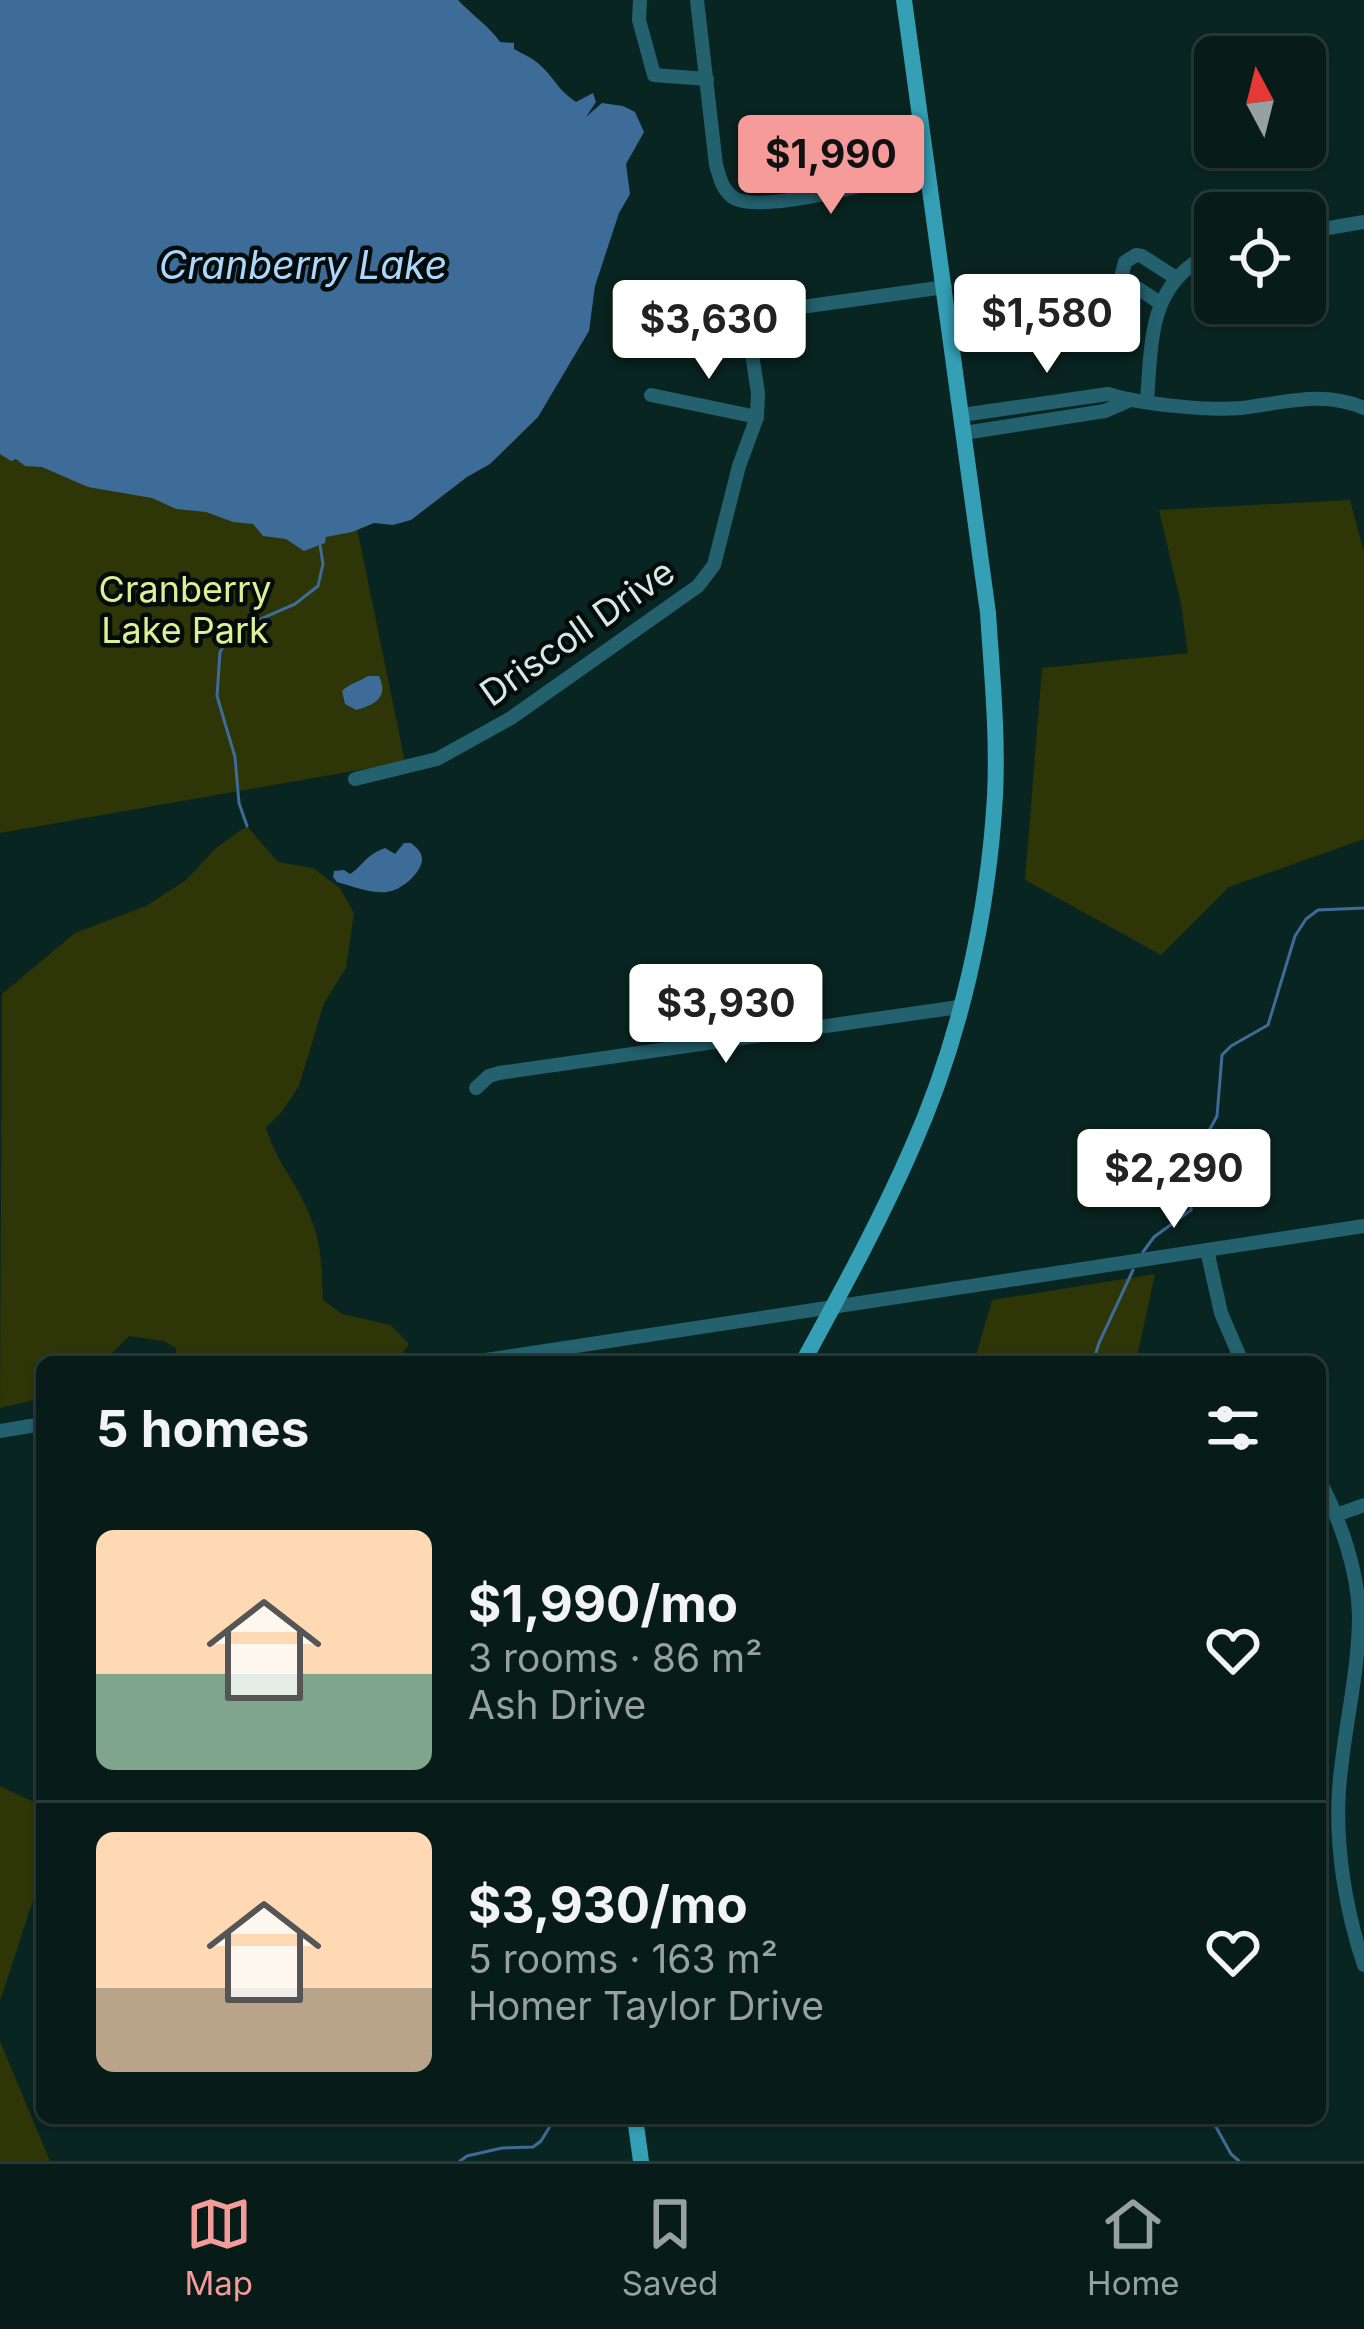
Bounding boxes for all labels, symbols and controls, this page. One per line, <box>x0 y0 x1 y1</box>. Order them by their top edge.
north arrow <box>1194 36 1326 168</box>
map controls <box>1194 36 1326 324</box>
pin: $1,990 <box>733 115 929 217</box>
text: $1,990 <box>765 130 897 177</box>
button: locate <box>1194 192 1326 324</box>
water label: Cranberry Lake <box>159 241 447 288</box>
pin: $1,580 <box>949 274 1145 376</box>
pin: $3,630 <box>611 280 807 382</box>
text: $1,580 <box>981 289 1113 336</box>
text: $3,630 <box>640 295 778 342</box>
street label: Driscoll Drive <box>471 549 683 715</box>
park label: Cranberry Lake Park <box>99 567 271 652</box>
pin: $3,930 <box>628 964 824 1066</box>
text: $3,930 <box>656 979 796 1026</box>
pin: $2,290 <box>1076 1129 1272 1231</box>
text: $2,290 <box>1104 1144 1244 1191</box>
icon: filters <box>1200 1395 1266 1461</box>
text: 5 homes <box>96 1398 309 1459</box>
text: $1,990/mo <box>468 1573 738 1634</box>
icon: home <box>192 1578 336 1722</box>
icon: heart <box>1200 1617 1266 1683</box>
text: 3 rooms · 86 m² <box>468 1634 762 1681</box>
text: Ash Drive <box>468 1681 646 1728</box>
text: $3,930/mo <box>468 1874 748 1935</box>
icon: home <box>192 1880 336 2024</box>
icon: heart <box>1200 1919 1266 1985</box>
text: 5 rooms · 163 m² <box>468 1935 778 1982</box>
text: Homer Taylor Drive <box>468 1982 824 2029</box>
tab: Map <box>184 2191 253 2303</box>
tab: Saved <box>622 2191 718 2303</box>
tab: Home <box>1087 2191 1180 2303</box>

